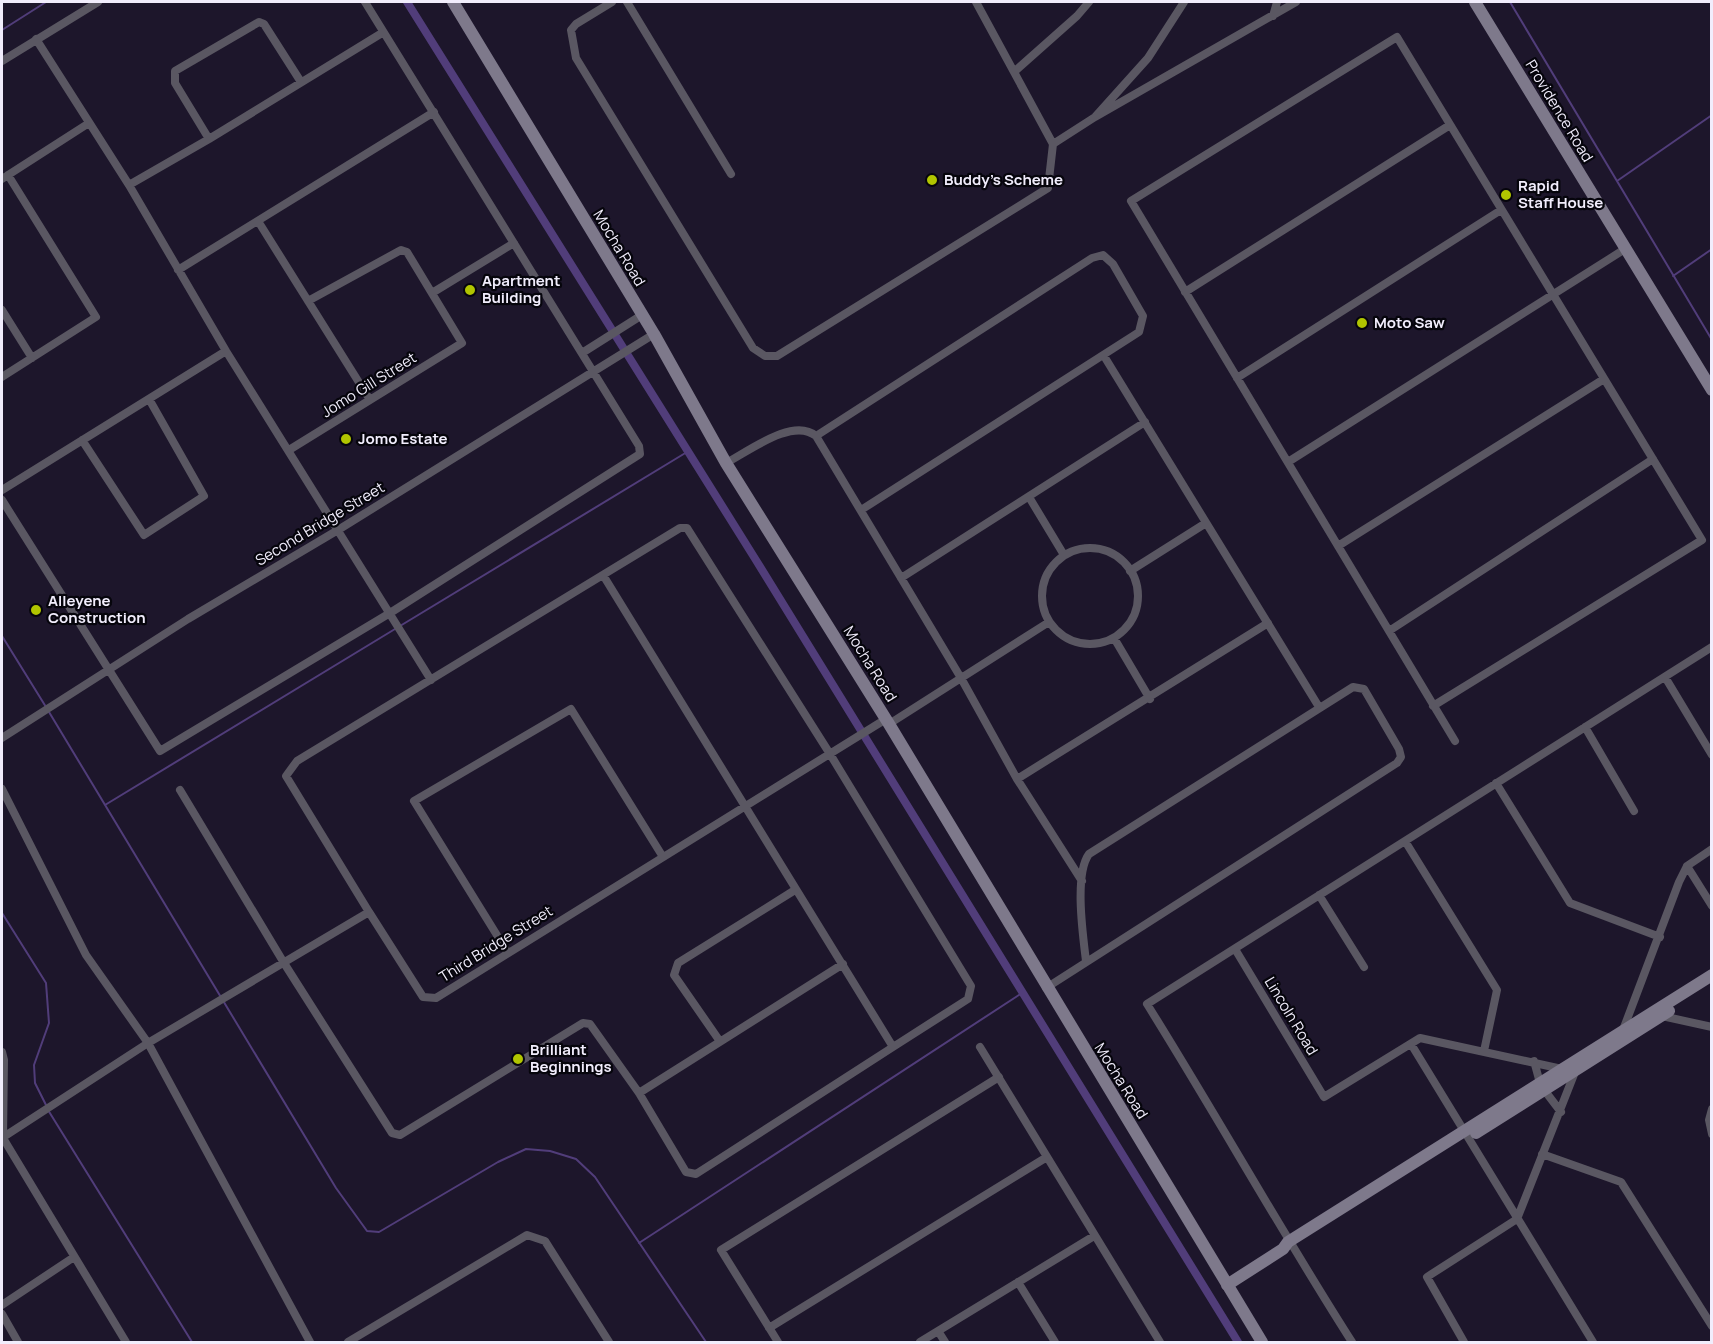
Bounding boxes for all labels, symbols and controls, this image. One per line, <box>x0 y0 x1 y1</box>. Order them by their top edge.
street label: Providence Road <box>1521 56 1598 166</box>
place label: Buddy’s Scheme <box>944 169 1063 190</box>
marker: Buddy’s Scheme <box>925 173 939 187</box>
place label: Rapid Staff House <box>1518 175 1603 213</box>
marker: Rapid Staff House <box>1499 188 1513 202</box>
street label: Mocha Road <box>588 206 650 290</box>
place label: Apartment Building <box>482 270 560 308</box>
marker: Apartment Building <box>463 283 477 297</box>
place label: Moto Saw <box>1374 312 1445 333</box>
marker: Moto Saw <box>1355 316 1369 330</box>
street label: Jomo Gill Street <box>317 347 420 422</box>
place label: Jomo Estate <box>358 428 448 449</box>
marker: Jomo Estate <box>339 432 353 446</box>
street label: Second Bridge Street <box>251 477 388 571</box>
place label: Alleyene Construction <box>48 590 146 628</box>
marker: Alleyene Construction <box>29 603 43 617</box>
street label: Mocha Road <box>839 622 902 706</box>
street label: Third Bridge Street <box>435 900 557 987</box>
street label: Lincoln Road <box>1260 973 1323 1059</box>
place label: Brilliant Beginnings <box>530 1039 612 1077</box>
street label: Mocha Road <box>1090 1039 1153 1123</box>
marker: Brilliant Beginnings <box>511 1052 525 1066</box>

